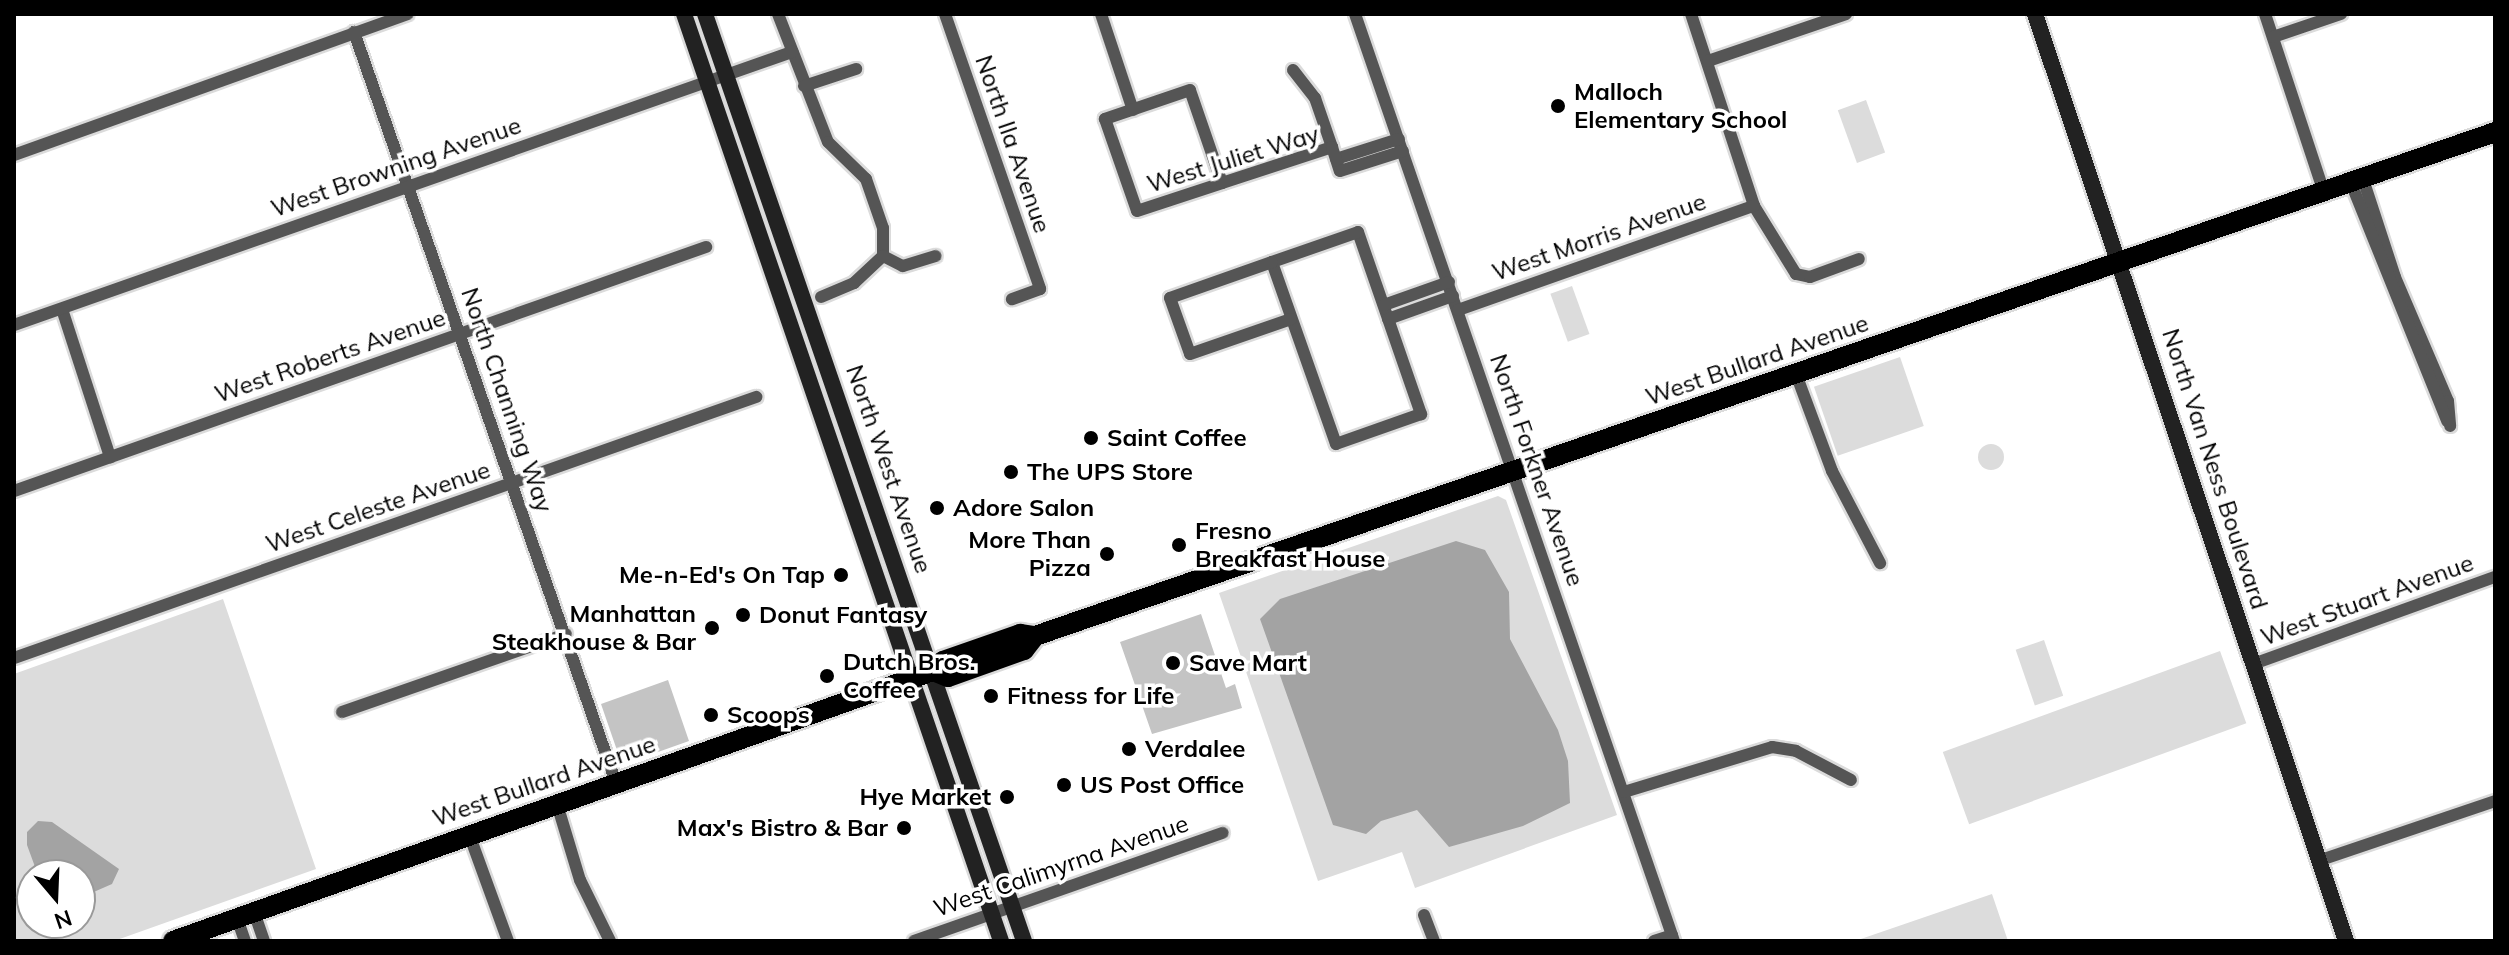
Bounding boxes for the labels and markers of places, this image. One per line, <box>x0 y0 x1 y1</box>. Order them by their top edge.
place label: Malloch Elementary School <box>1574 78 1787 134</box>
marker: Malloch Elementary School <box>1549 97 1567 115</box>
place label: Saint Coffee <box>1107 424 1247 452</box>
marker: Saint Coffee <box>1082 429 1100 447</box>
place label: The UPS Store <box>1027 458 1193 486</box>
marker: The UPS Store <box>1002 463 1020 481</box>
place label: Adore Salon <box>953 494 1094 522</box>
marker: Adore Salon <box>928 499 946 517</box>
place label: Fresno Breakfast House <box>1195 517 1386 573</box>
place label: More Than Pizza <box>968 526 1091 582</box>
marker: Fresno Breakfast House <box>1170 536 1188 554</box>
marker: More Than Pizza <box>1098 545 1116 563</box>
place label: Me-n-Ed's On Tap <box>619 561 825 589</box>
marker: Me-n-Ed's On Tap <box>832 566 850 584</box>
place label: Manhattan Steakhouse & Bar <box>492 600 696 656</box>
place label: Donut Fantasy <box>759 601 927 629</box>
marker: Donut Fantasy <box>734 606 752 624</box>
marker: Manhattan Steakhouse & Bar <box>703 619 721 637</box>
place label: Dutch Bros. Coffee <box>843 648 976 704</box>
place label: Save Mart <box>1189 649 1307 677</box>
marker: Save Mart <box>1164 654 1182 672</box>
marker: Dutch Bros. Coffee <box>818 667 836 685</box>
place label: Fitness for Life <box>1007 682 1174 710</box>
marker: Fitness for Life <box>982 687 1000 705</box>
place label: Scoops <box>727 701 810 729</box>
marker: Scoops <box>702 706 720 724</box>
place label: Verdalee <box>1145 735 1246 763</box>
marker: Verdalee <box>1120 740 1138 758</box>
place label: US Post Office <box>1080 771 1244 799</box>
marker: US Post Office <box>1055 776 1073 794</box>
place label: Hye Market <box>860 783 991 811</box>
marker: Hye Market <box>998 788 1016 806</box>
place label: Max's Bistro & Bar <box>677 814 888 842</box>
marker: Max's Bistro & Bar <box>895 819 913 837</box>

